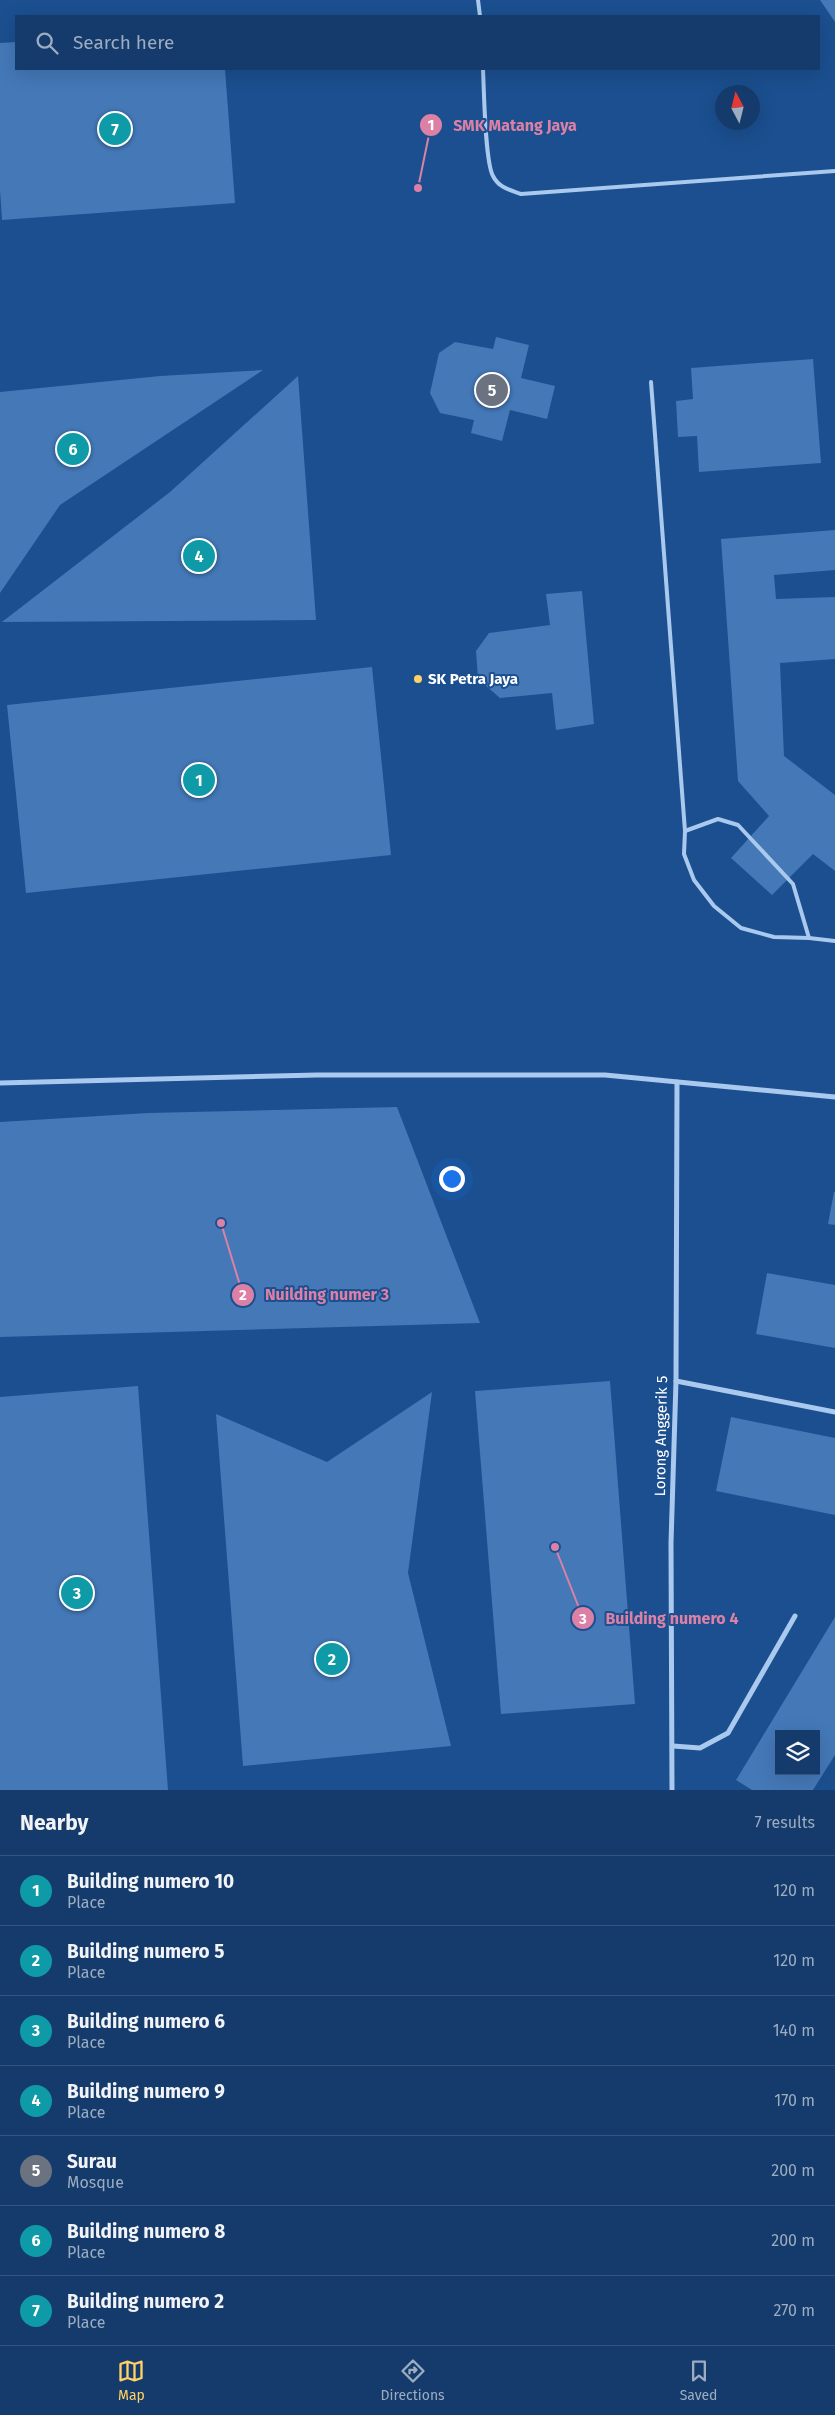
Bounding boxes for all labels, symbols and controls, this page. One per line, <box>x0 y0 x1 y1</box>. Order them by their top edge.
search box <box>15 15 820 70</box>
icon: search <box>33 29 61 57</box>
text: Search here <box>73 31 174 54</box>
north arrow <box>715 85 760 130</box>
pin: 7 <box>99 110 131 148</box>
callout: SMK Matang Jaya <box>418 110 587 141</box>
text: 1 <box>428 116 434 134</box>
text: SMK Matang Jaya <box>453 116 577 135</box>
pin: 5 <box>476 371 508 409</box>
pin: 6 <box>57 430 89 468</box>
pin: 4 <box>183 537 215 575</box>
place label: SK Petra Jaya <box>428 670 518 688</box>
marker: SK Petra Jaya <box>412 673 424 685</box>
pin: 1 <box>183 761 215 799</box>
your location <box>439 1166 465 1192</box>
callout: Nuilding numer 3 <box>230 1279 399 1310</box>
text: Nuilding numer 3 <box>265 1285 389 1304</box>
text: 2 <box>239 1286 247 1304</box>
street label: Lorong Anggerik 5 <box>651 1376 671 1496</box>
pin: 3 <box>61 1574 93 1612</box>
callout: Building numero 4 <box>571 1603 749 1634</box>
text: Building numero 4 <box>605 1609 739 1628</box>
text: 3 <box>578 1610 587 1628</box>
pin: 2 <box>316 1640 348 1678</box>
map controls <box>775 1730 820 1775</box>
button: layers <box>775 1730 820 1775</box>
text: Nearby <box>20 1810 88 1836</box>
text: 7 results <box>755 1813 815 1832</box>
text: Building numero 10 <box>67 1870 234 1893</box>
text: 1 <box>32 1881 40 1900</box>
text: 120 m <box>773 1881 815 1900</box>
text: Place <box>67 1893 106 1912</box>
text: Building numero 5 <box>67 1940 224 1963</box>
text: 2 <box>32 1951 40 1970</box>
text: 120 m <box>773 1951 815 1970</box>
text: Place <box>67 1963 106 1982</box>
text: Building numero 6 <box>67 2010 225 2033</box>
text: 3 <box>32 2021 40 2040</box>
text: 140 m <box>773 2021 815 2040</box>
text: Place <box>67 2033 106 2052</box>
text: Building numero 9 <box>67 2080 225 2103</box>
text: 4 <box>31 2091 41 2110</box>
text: 170 m <box>774 2091 815 2110</box>
text: Place <box>67 2103 106 2122</box>
text: Surau <box>67 2150 117 2173</box>
text: 5 <box>32 2161 40 2180</box>
text: 200 m <box>771 2161 815 2180</box>
text: Mosque <box>67 2173 124 2192</box>
text: Building numero 8 <box>67 2220 225 2243</box>
text: 6 <box>31 2231 41 2250</box>
text: 200 m <box>771 2231 815 2250</box>
text: Place <box>67 2243 106 2262</box>
text: Building numero 2 <box>67 2290 224 2313</box>
text: 7 <box>32 2301 40 2320</box>
text: 270 m <box>773 2301 815 2320</box>
text: Place <box>67 2313 106 2332</box>
tab: Map <box>117 2357 145 2404</box>
tab: Directions <box>380 2357 445 2404</box>
tab: Saved <box>680 2357 718 2404</box>

